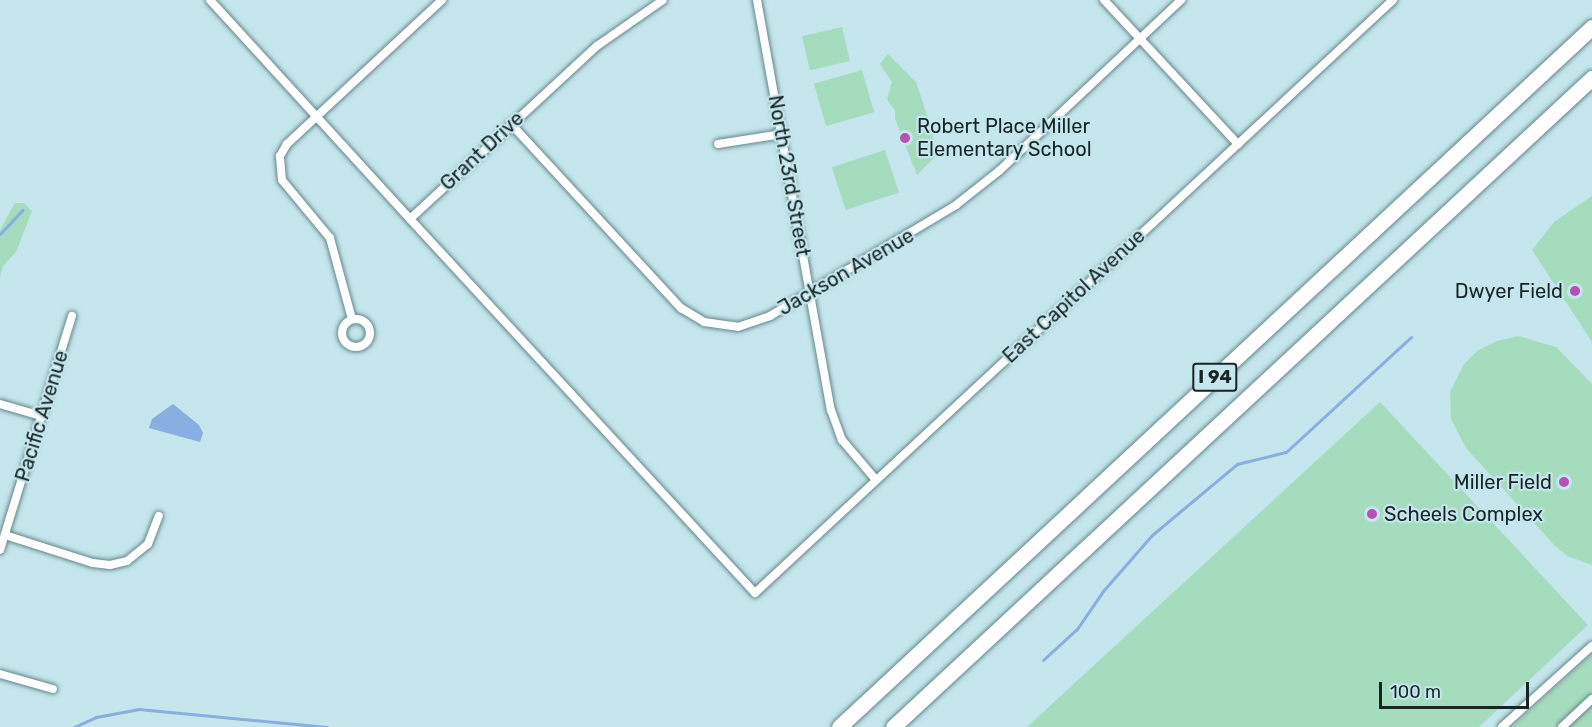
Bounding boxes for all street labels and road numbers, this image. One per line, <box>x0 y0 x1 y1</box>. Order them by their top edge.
street label: North 23rd Street <box>763 93 815 259</box>
street label: Grant Drive <box>435 106 529 196</box>
street label: Jackson Avenue <box>774 223 918 321</box>
street label: East Capitol Avenue <box>998 224 1150 368</box>
street label: Pacific Avenue <box>11 347 73 485</box>
road number: I 94 <box>1191 362 1239 392</box>

